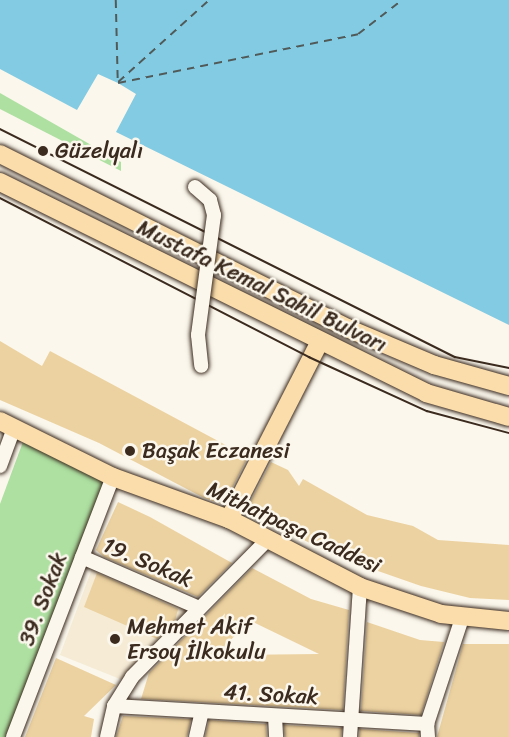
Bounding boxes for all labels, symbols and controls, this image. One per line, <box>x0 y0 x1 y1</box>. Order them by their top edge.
place label: Güzelyalı <box>55 138 143 164</box>
marker: Güzelyalı <box>36 144 50 158</box>
street label: Mustafa Kemal Sahil Bulvarı <box>133 214 391 358</box>
place label: Başak Eczanesi <box>142 438 290 464</box>
marker: Başak Eczanesi <box>123 444 137 458</box>
street label: Mithatpaşa Caddesi <box>203 475 385 579</box>
street label: 19. Sokak <box>99 531 197 593</box>
street label: 39. Sokak <box>13 549 73 649</box>
place label: Mehmet Akif Ersoy İlkokulu <box>127 613 266 664</box>
marker: Mehmet Akif Ersoy İlkokulu <box>108 632 122 646</box>
street label: 41. Sokak <box>223 678 319 710</box>

